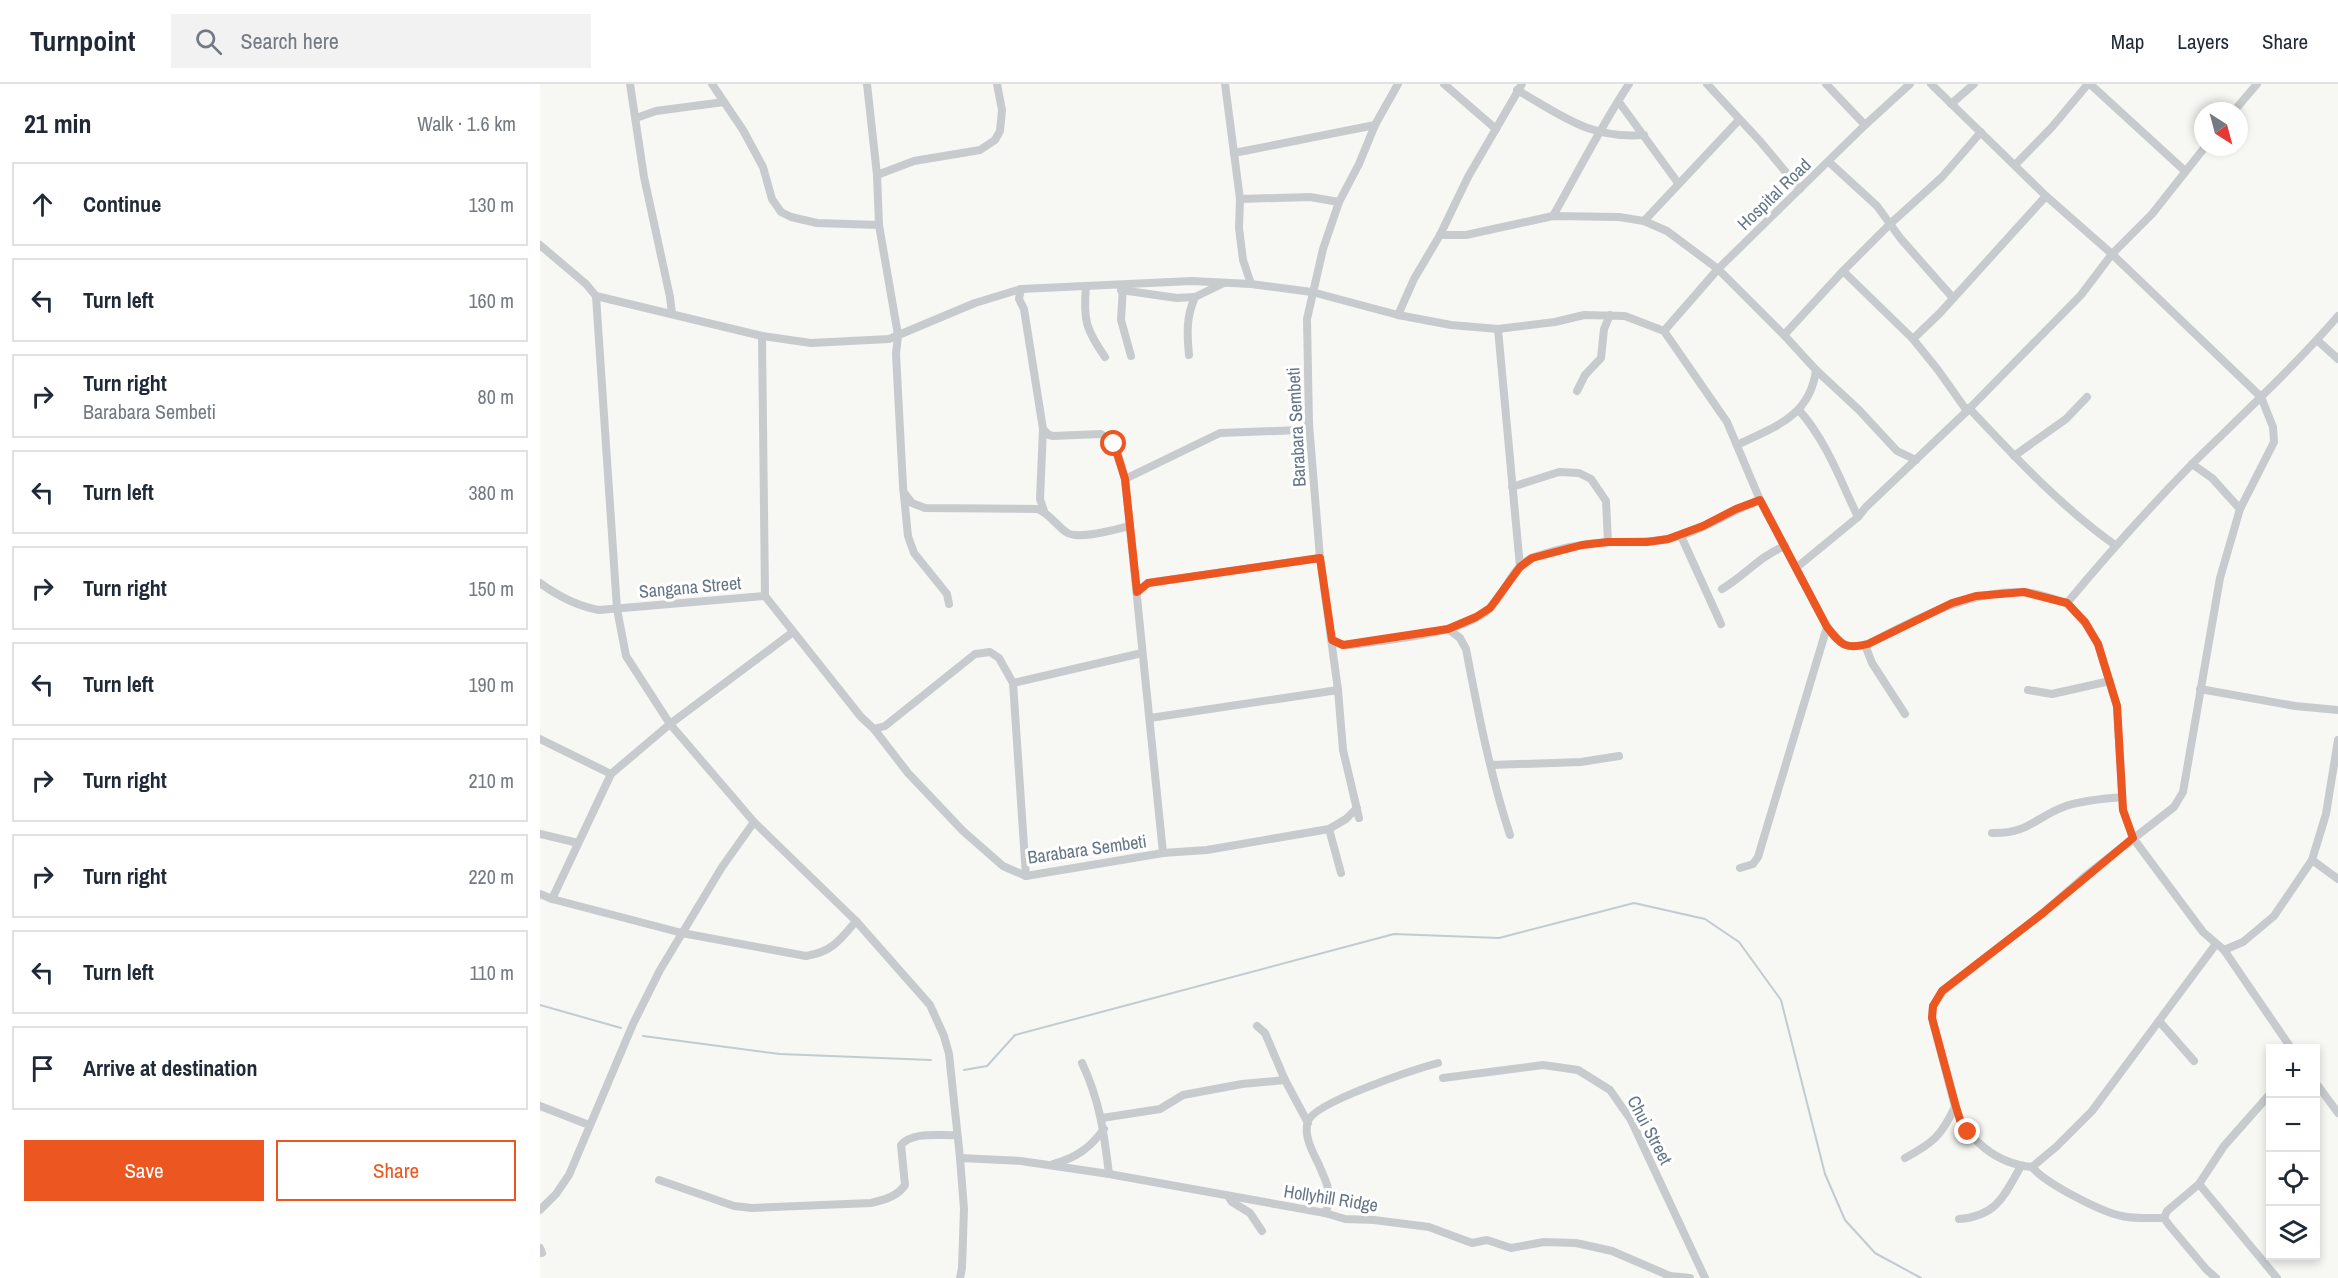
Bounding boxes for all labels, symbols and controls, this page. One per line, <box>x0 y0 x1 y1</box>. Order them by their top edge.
search box <box>171 14 591 68</box>
text: Turnpoint <box>30 22 135 60</box>
icon: search <box>192 25 225 58</box>
text: Search here <box>240 26 339 56</box>
text: Map <box>2111 27 2144 56</box>
text: Layers <box>2177 27 2229 56</box>
text: Share <box>2262 27 2308 56</box>
north arrow <box>2194 102 2248 156</box>
text: 21 min <box>24 106 92 141</box>
text: Walk · 1.6 km <box>417 110 516 137</box>
street label: Hospital Road <box>1732 153 1816 235</box>
icon: ahead <box>26 188 59 221</box>
text: Continue <box>83 189 161 219</box>
text: 130 m <box>468 191 514 218</box>
icon: left <box>26 284 59 317</box>
text: Turn left <box>83 285 154 315</box>
text: 160 m <box>468 287 514 314</box>
street label: Barabara Sembeti <box>1280 367 1312 487</box>
text: Turn right <box>83 368 167 398</box>
icon: right <box>26 380 59 413</box>
text: 80 m <box>478 383 514 410</box>
text: Barabara Sembeti <box>83 398 216 425</box>
route start <box>1100 430 1126 456</box>
icon: left <box>26 476 59 509</box>
text: Turn left <box>83 477 154 507</box>
text: 380 m <box>468 479 514 506</box>
street label: Sangana Street <box>638 570 742 604</box>
icon: right <box>26 572 59 605</box>
text: Turn right <box>83 573 167 603</box>
text: 150 m <box>468 575 514 602</box>
icon: left <box>26 668 59 701</box>
text: Turn left <box>83 669 154 699</box>
text: 190 m <box>468 671 514 698</box>
icon: right <box>26 764 59 797</box>
text: Turn right <box>83 765 167 795</box>
text: 210 m <box>468 767 514 794</box>
street label: Barabara Sembeti <box>1026 828 1148 870</box>
icon: right <box>26 860 59 893</box>
text: Turn right <box>83 861 167 891</box>
text: 220 m <box>468 863 514 890</box>
icon: left <box>26 956 59 989</box>
text: Turn left <box>83 957 154 987</box>
text: 110 m <box>470 959 514 986</box>
map controls <box>2266 1044 2320 1260</box>
button: + <box>2266 1044 2320 1098</box>
icon: arrive <box>26 1052 59 1085</box>
text: Arrive at destination <box>83 1053 257 1083</box>
street label: Chui Street <box>1621 1091 1679 1169</box>
button: − <box>2266 1098 2320 1152</box>
route end <box>1954 1118 1980 1144</box>
button: Save <box>24 1140 264 1201</box>
button: Share <box>276 1140 516 1201</box>
button: locate <box>2266 1152 2320 1206</box>
street label: Hollyhill Ridge <box>1282 1178 1380 1218</box>
button: layers <box>2266 1206 2320 1260</box>

